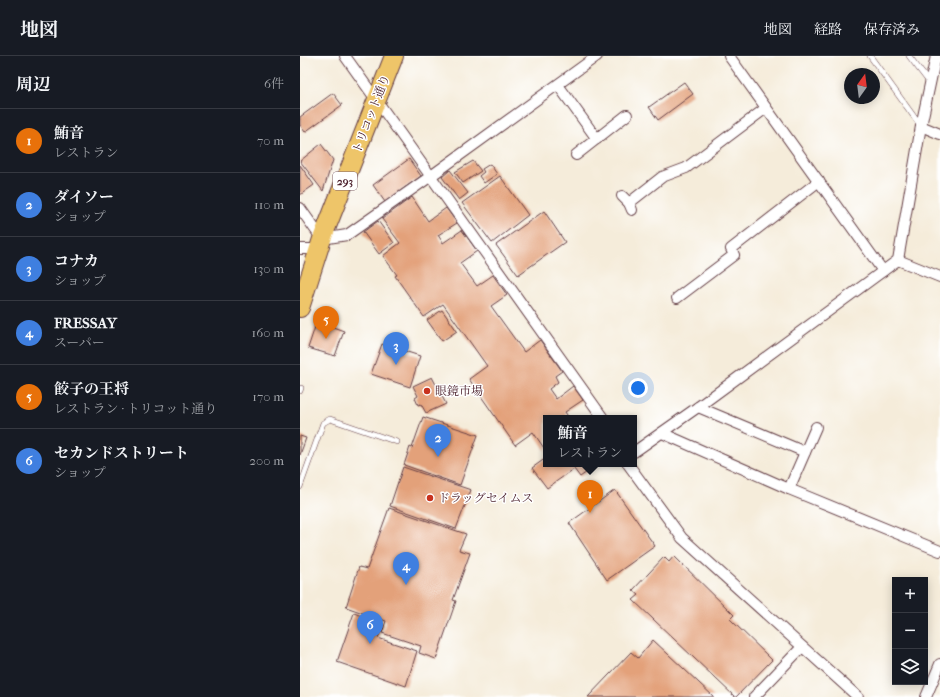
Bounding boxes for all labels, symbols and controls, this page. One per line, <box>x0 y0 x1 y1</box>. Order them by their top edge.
text: 地図 <box>20 19 58 41</box>
text: 地図 <box>764 21 792 38</box>
text: 経路 <box>814 21 842 38</box>
text: 保存済み <box>864 21 920 38</box>
north arrow <box>844 68 880 104</box>
street label: トリコット通り <box>349 72 393 156</box>
text: 周辺 <box>16 74 50 94</box>
text: 6件 <box>264 76 284 91</box>
text: 鮪音 <box>54 124 84 142</box>
text: 1 <box>27 133 31 148</box>
text: 70 m <box>257 133 284 148</box>
text: レストラン <box>54 145 119 160</box>
road number: 293 <box>333 172 357 190</box>
text: ダイソー <box>54 188 114 206</box>
text: 2 <box>26 197 32 212</box>
text: 110 m <box>254 197 284 212</box>
text: ショップ <box>54 209 106 224</box>
text: コナカ <box>54 252 99 270</box>
text: 3 <box>26 261 32 276</box>
text: 130 m <box>253 261 284 276</box>
text: ショップ <box>54 273 106 288</box>
pin: 5 <box>313 306 339 339</box>
text: FRESSAY <box>54 314 117 332</box>
text: 4 <box>25 325 33 340</box>
text: 160 m <box>252 325 284 340</box>
pin: 3 <box>383 332 409 365</box>
text: スーパー <box>54 335 105 350</box>
your location <box>628 378 648 398</box>
text: 餃子の王将 <box>54 380 129 398</box>
place label: 眼鏡市場 <box>435 384 483 398</box>
marker: 眼鏡市場 <box>422 386 432 396</box>
text: 5 <box>26 389 32 404</box>
text: 170 m <box>252 389 284 404</box>
text: レストラン · トリコット通り <box>54 401 217 416</box>
popup <box>543 415 637 467</box>
pin: 2 <box>425 424 451 457</box>
text: 鮪音 <box>558 424 588 442</box>
text: セカンドストリート <box>54 444 189 462</box>
text: レストラン <box>558 445 622 460</box>
text: 6 <box>25 453 33 468</box>
text: 200 m <box>249 453 284 468</box>
text: ショップ <box>54 465 106 480</box>
pin: 1 <box>577 480 603 513</box>
place label: ドラッグセイムス <box>438 491 533 505</box>
marker: ドラッグセイムス <box>425 493 435 503</box>
pin: 4 <box>393 552 419 585</box>
map controls <box>892 577 928 685</box>
button: + <box>892 577 928 613</box>
pin: 6 <box>357 611 383 644</box>
button: − <box>892 613 928 649</box>
button: layers <box>892 649 928 685</box>

